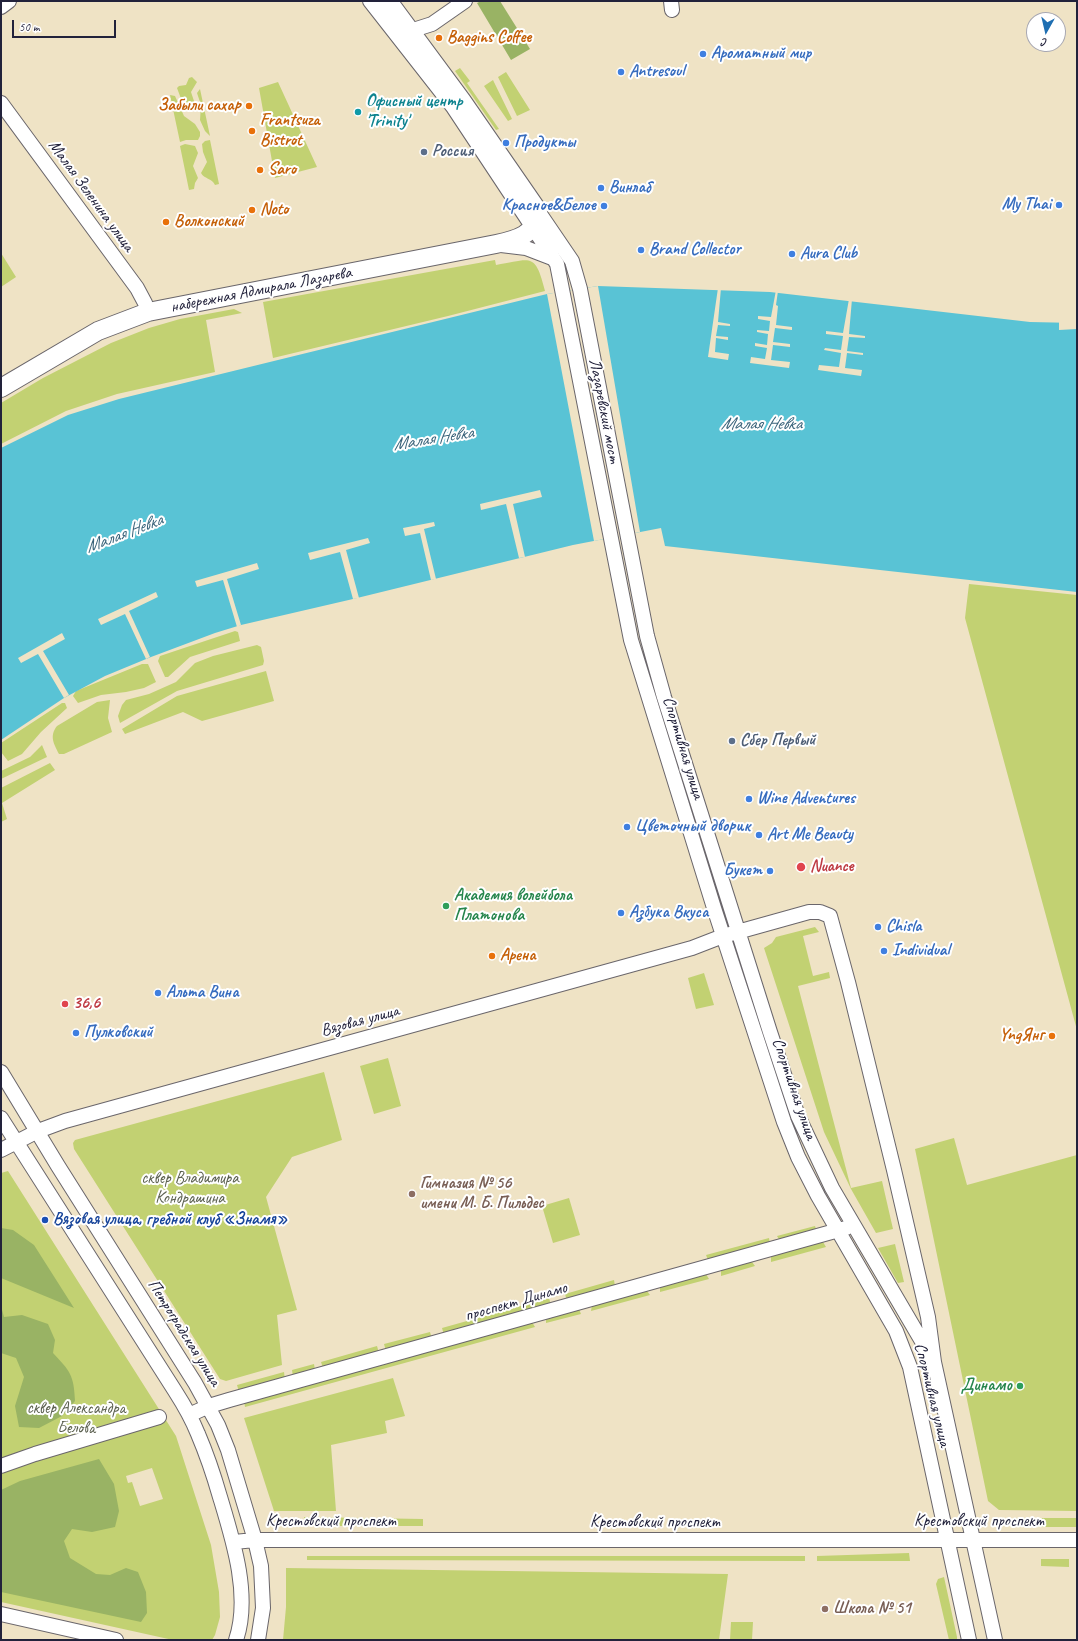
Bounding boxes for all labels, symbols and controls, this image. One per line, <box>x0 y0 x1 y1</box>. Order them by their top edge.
scale bar <box>14 12 118 38</box>
north arrow <box>1026 12 1066 52</box>
text: 50 m <box>19 19 39 35</box>
place label: Baggins Coffee <box>447 28 531 48</box>
marker: Baggins Coffee <box>434 33 444 43</box>
text: С <box>1041 36 1048 50</box>
place label: Ароматный мир <box>711 44 811 64</box>
marker: Ароматный мир <box>698 49 708 59</box>
place label: Antresoul <box>629 62 684 82</box>
marker: Antresoul <box>616 67 626 77</box>
place label: Офисный центр 'Trinity' <box>366 92 462 132</box>
place label: Забыли сахар <box>158 96 241 116</box>
marker: Забыли сахар <box>244 101 254 111</box>
marker: Офисный центр 'Trinity' <box>353 107 363 117</box>
place label: Frantsuza Bistrot <box>260 111 320 151</box>
marker: Frantsuza Bistrot <box>247 126 257 136</box>
place label: Продукты <box>514 133 575 153</box>
street label: Малая Зеленина улица <box>44 136 138 256</box>
marker: Продукты <box>501 138 511 148</box>
place label: Россия <box>432 142 473 162</box>
marker: Россия <box>419 147 429 157</box>
place label: Saro <box>268 160 296 180</box>
marker: Saro <box>255 165 265 175</box>
place label: Винлаб <box>609 178 651 198</box>
marker: Винлаб <box>596 183 606 193</box>
place label: My Thai <box>1002 195 1051 215</box>
place label: Красное&Белое <box>502 196 596 216</box>
place label: Noto <box>260 200 288 220</box>
marker: My Thai <box>1054 200 1064 210</box>
marker: Красное&Белое <box>599 201 609 211</box>
marker: Noto <box>247 205 257 215</box>
place label: Волконский <box>174 212 244 232</box>
marker: Волконский <box>161 217 171 227</box>
place label: Brand Collector <box>649 240 741 260</box>
place label: Aura Club <box>800 244 857 264</box>
marker: Brand Collector <box>636 245 646 255</box>
marker: Aura Club <box>787 249 797 259</box>
street label: набережная Адмирала Лазарева <box>169 262 353 318</box>
street label: Лазаревский мост <box>584 357 624 465</box>
water label: Малая Невка <box>721 413 801 435</box>
water label: Малая Невка <box>391 422 475 456</box>
water label: Малая Невка <box>82 509 166 559</box>
street label: Спортивная улица <box>658 694 708 802</box>
place label: Сбер Первый <box>740 731 815 751</box>
marker: Сбер Первый <box>727 736 737 746</box>
place label: Wine Adventures <box>757 789 855 809</box>
marker: Wine Adventures <box>744 794 754 804</box>
place label: Цветочный дворик <box>635 817 750 837</box>
marker: Цветочный дворик <box>622 822 632 832</box>
place label: Art Me Beauty <box>767 825 853 845</box>
marker: Art Me Beauty <box>754 830 764 840</box>
place label: Nuance <box>810 857 853 877</box>
place label: Букет <box>724 861 762 881</box>
marker: Nuance <box>795 861 807 873</box>
marker: Букет <box>765 866 775 876</box>
place label: Академия волейбола Платонова <box>454 886 572 926</box>
marker: Академия волейбола Платонова <box>441 901 451 911</box>
place label: Азбука Вкуса <box>629 903 708 923</box>
marker: Азбука Вкуса <box>616 908 626 918</box>
place label: Chisla <box>886 917 921 937</box>
marker: Chisla <box>873 922 883 932</box>
place label: Individual <box>892 941 949 961</box>
place label: Арена <box>500 946 536 966</box>
marker: Individual <box>879 946 889 956</box>
marker: Арена <box>487 951 497 961</box>
place label: Альта Вина <box>166 983 239 1003</box>
marker: Альта Вина <box>153 988 163 998</box>
place label: 36,6 <box>73 994 100 1014</box>
marker: 36,6 <box>60 999 70 1009</box>
street label: Вязовая улица <box>319 1001 401 1041</box>
place label: Пулковский <box>84 1023 153 1043</box>
place label: YngЯнг <box>999 1026 1044 1046</box>
marker: Пулковский <box>71 1028 81 1038</box>
marker: YngЯнг <box>1047 1031 1057 1041</box>
street label: Спортивная улица <box>767 1036 821 1142</box>
park label: сквер Владимира Кондрашина <box>141 1169 239 1209</box>
place label: Гимназия № 56 имени М. Б. Пильдес <box>420 1174 544 1214</box>
marker: Гимназия № 56 имени М. Б. Пильдес <box>407 1189 417 1199</box>
place label: Вязовая улица, гребной клуб «Знамя» <box>53 1210 287 1230</box>
marker: Вязовая улица, гребной клуб «Знамя» <box>40 1215 50 1225</box>
street label: Петроградская улица <box>143 1276 225 1390</box>
street label: проспект Динамо <box>463 1278 569 1326</box>
street label: Спортивная улица <box>909 1341 955 1449</box>
place label: Динамо <box>961 1376 1012 1396</box>
marker: Динамо <box>1015 1381 1025 1391</box>
park label: сквер Александра Белова <box>27 1399 125 1439</box>
street label: Крестовский проспект <box>266 1512 396 1532</box>
street label: Крестовский проспект <box>914 1512 1044 1532</box>
street label: Крестовский проспект <box>590 1513 720 1533</box>
place label: Школа № 51 <box>833 1599 911 1619</box>
marker: Школа № 51 <box>820 1604 830 1614</box>

